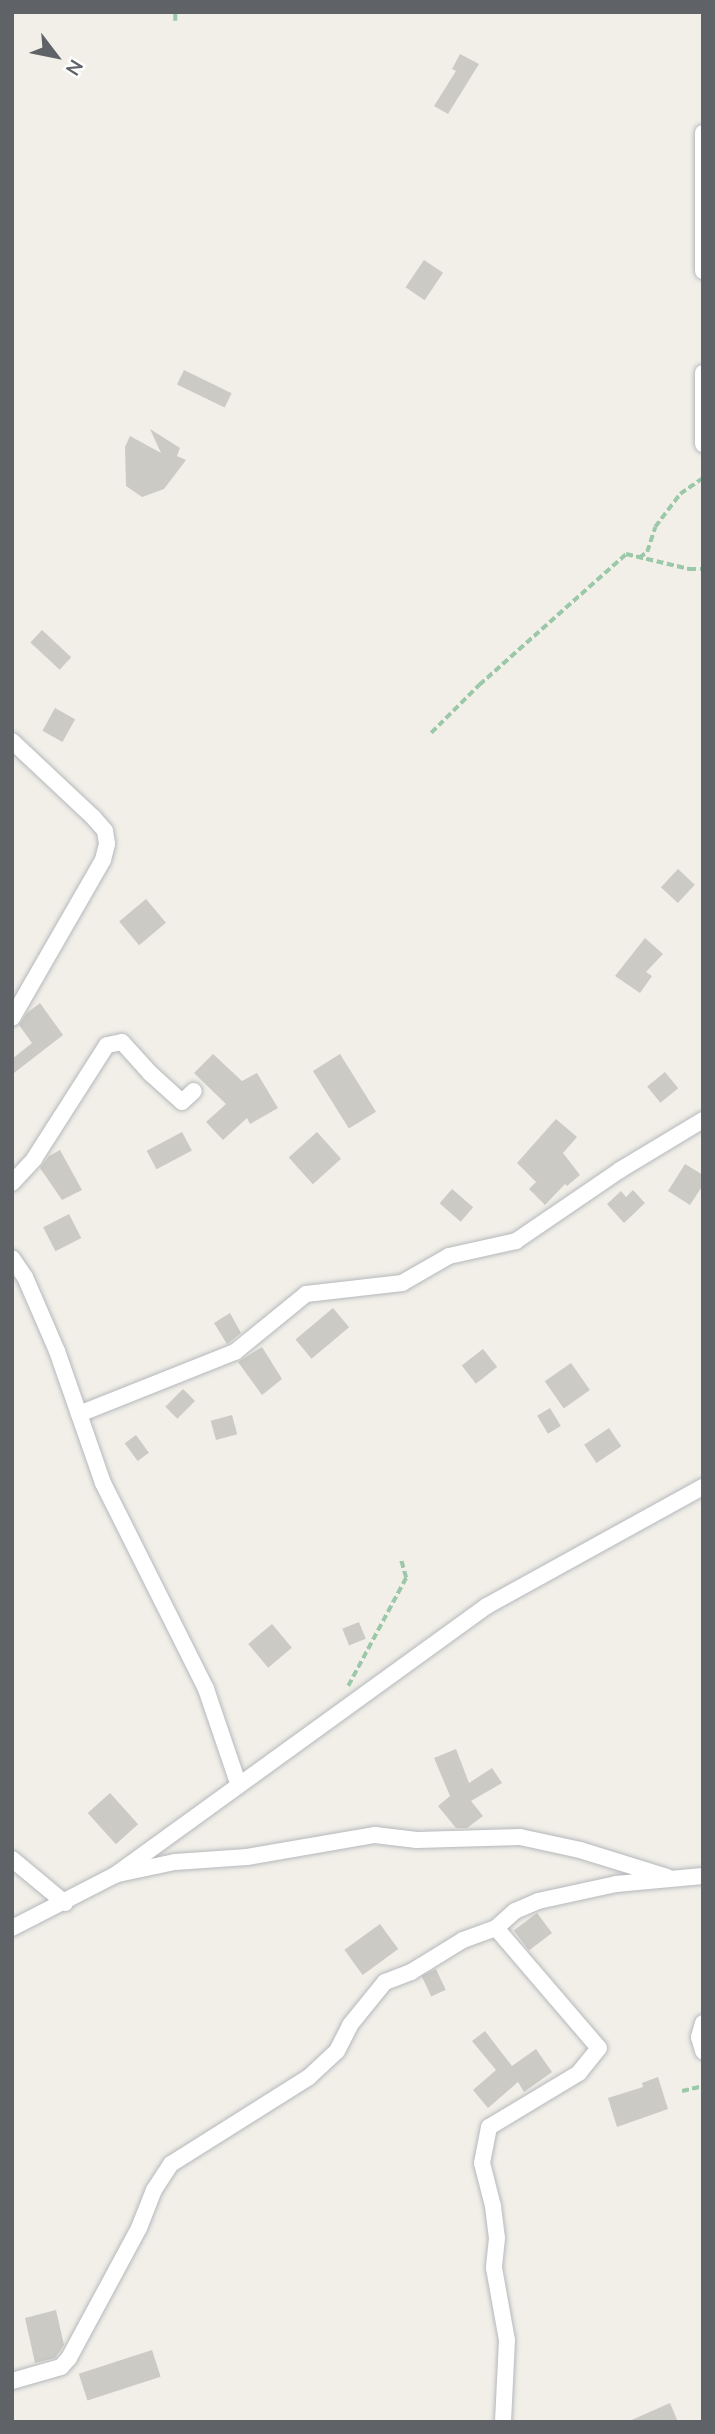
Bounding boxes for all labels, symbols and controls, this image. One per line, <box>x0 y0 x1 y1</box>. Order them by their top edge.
north arrow <box>21 21 91 91</box>
text: N <box>59 54 89 80</box>

